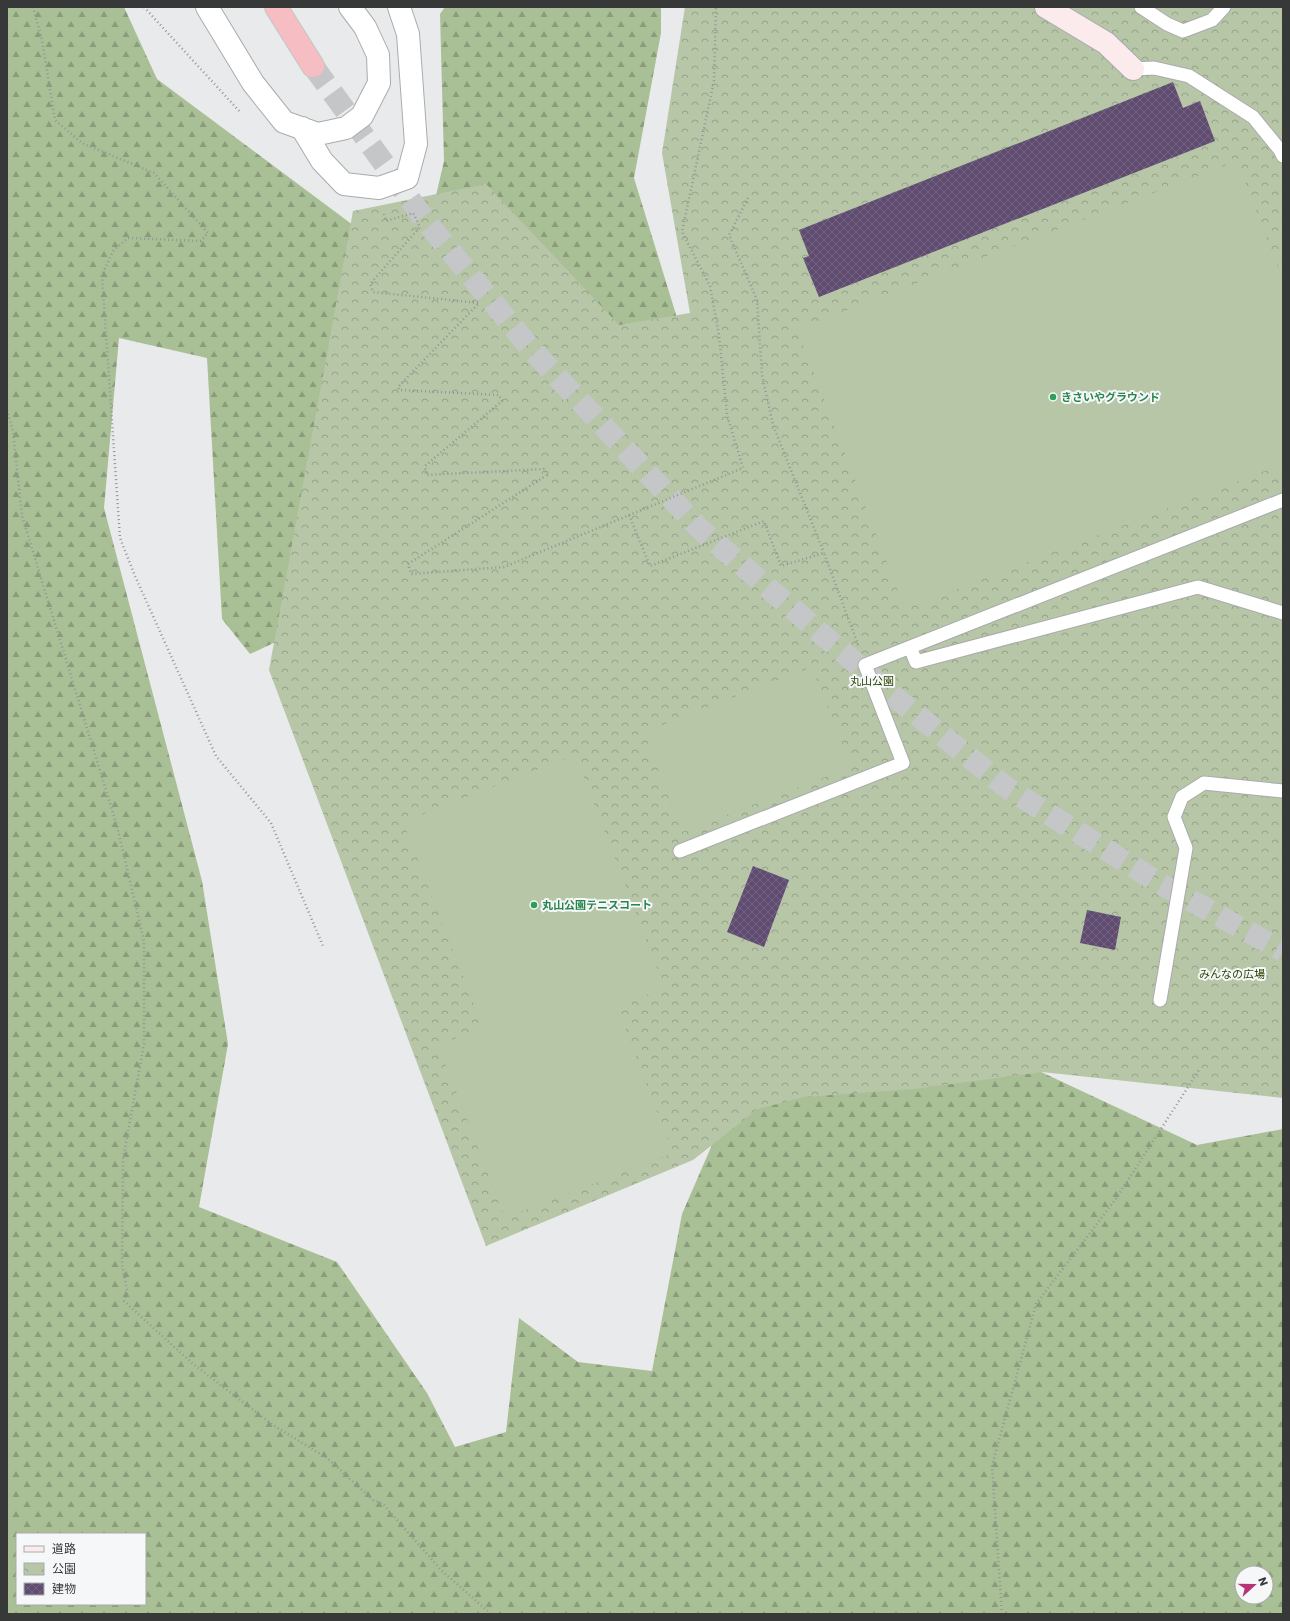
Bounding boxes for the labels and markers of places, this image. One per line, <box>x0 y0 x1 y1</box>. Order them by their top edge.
place label: きさいやグラウンド <box>1061 389 1160 405</box>
marker: きさいやグラウンド <box>1048 392 1058 402</box>
place label: 丸山公園テニスコート <box>542 897 652 913</box>
marker: 丸山公園テニスコート <box>529 900 539 910</box>

